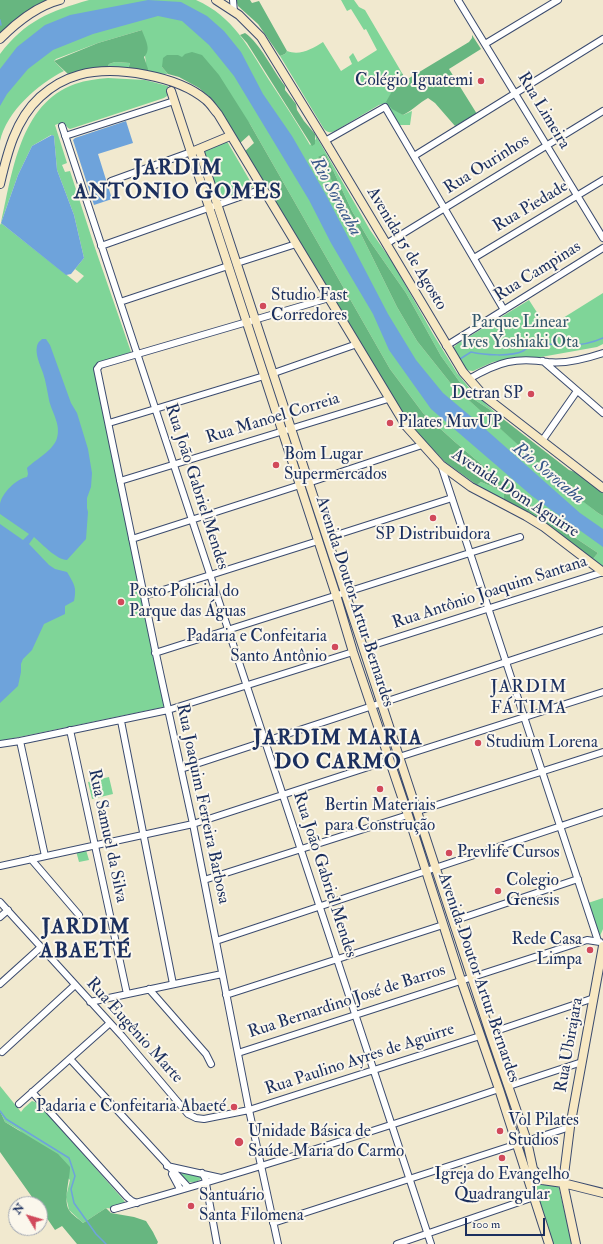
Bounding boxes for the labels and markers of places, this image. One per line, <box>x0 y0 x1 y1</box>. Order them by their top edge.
place label: Colégio Iguatemi <box>355 71 473 91</box>
marker: Colégio Iguatemi <box>476 76 486 86</box>
place label: Studio Fast Corredores <box>271 286 348 326</box>
marker: Studio Fast Corredores <box>258 301 268 311</box>
place label: Detran SP <box>451 384 523 404</box>
marker: Detran SP <box>526 389 536 399</box>
place label: Pilates MuvUP <box>398 413 502 433</box>
marker: Pilates MuvUP <box>385 418 395 428</box>
place label: Bom Lugar Supermercados <box>284 445 387 485</box>
marker: Bom Lugar Supermercados <box>271 460 281 470</box>
marker: SP Distribuidora <box>428 513 438 523</box>
place label: SP Distribuidora <box>376 525 490 545</box>
place label: Posto Policial do Parque das Águas <box>129 582 246 622</box>
marker: Posto Policial do Parque das Águas <box>116 597 126 607</box>
place label: Padaria e Confeitaria Santo Antônio <box>186 627 327 667</box>
marker: Padaria e Confeitaria Santo Antônio <box>330 642 340 652</box>
place label: Studium Lorena <box>486 733 598 753</box>
marker: Studium Lorena <box>473 738 483 748</box>
marker: Bertin Materiais para Construção <box>375 784 385 794</box>
place label: Bertin Materiais para Construção <box>324 796 436 836</box>
place label: Prevlife Cursos <box>457 843 560 863</box>
marker: Prevlife Cursos <box>444 848 454 858</box>
place label: Colegio Genesis <box>506 871 559 911</box>
marker: Colegio Genesis <box>493 886 503 896</box>
place label: Rede Casa Limpa <box>512 930 582 970</box>
marker: Rede Casa Limpa <box>585 945 595 955</box>
place label: Padaria e Confeitaria Abaeté <box>36 1097 226 1117</box>
marker: Padaria e Confeitaria Abaeté <box>229 1102 239 1112</box>
place label: Vol Pilates Studios <box>508 1111 579 1151</box>
place label: Unidade Básica de Saúde Maria do Carmo <box>248 1122 404 1162</box>
marker: Vol Pilates Studios <box>495 1126 505 1136</box>
marker: Unidade Básica de Saúde Maria do Carmo <box>233 1136 245 1148</box>
marker: Igreja do Evangelho Quadrangular <box>497 1153 507 1163</box>
place label: Igreja do Evangelho Quadrangular <box>434 1165 570 1205</box>
place label: Santuário Santa Filomena <box>199 1186 304 1226</box>
marker: Santuário Santa Filomena <box>186 1201 196 1211</box>

